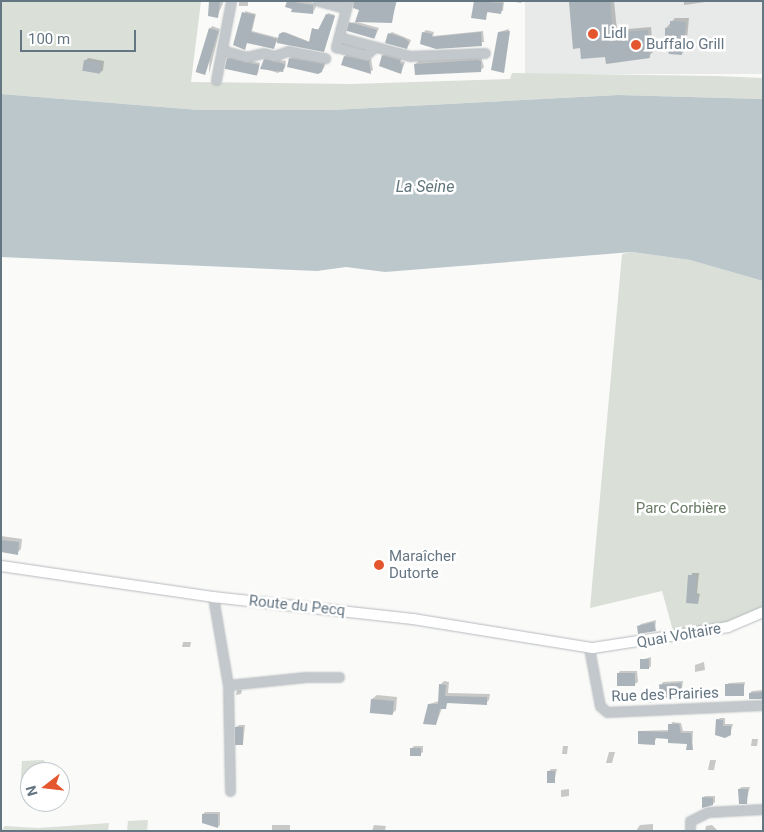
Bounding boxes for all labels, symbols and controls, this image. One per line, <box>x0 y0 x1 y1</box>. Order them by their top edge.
scale bar <box>22 20 139 52</box>
place label: Lidl <box>603 25 627 43</box>
marker: Lidl <box>587 28 599 40</box>
text: 100 m <box>28 30 70 48</box>
place label: Buffalo Grill <box>646 36 724 54</box>
marker: Buffalo Grill <box>630 39 642 51</box>
water label: La Seine <box>396 177 454 197</box>
park label: Parc Corbière <box>636 500 726 518</box>
place label: Maraîcher Dutorte <box>389 547 456 582</box>
marker: Maraîcher Dutorte <box>373 559 385 571</box>
street label: Route du Pecq <box>248 592 346 620</box>
street label: Quai Voltaire <box>636 620 722 652</box>
street label: Rue des Prairies <box>611 684 719 706</box>
north arrow <box>20 762 70 812</box>
text: N <box>22 784 41 798</box>

